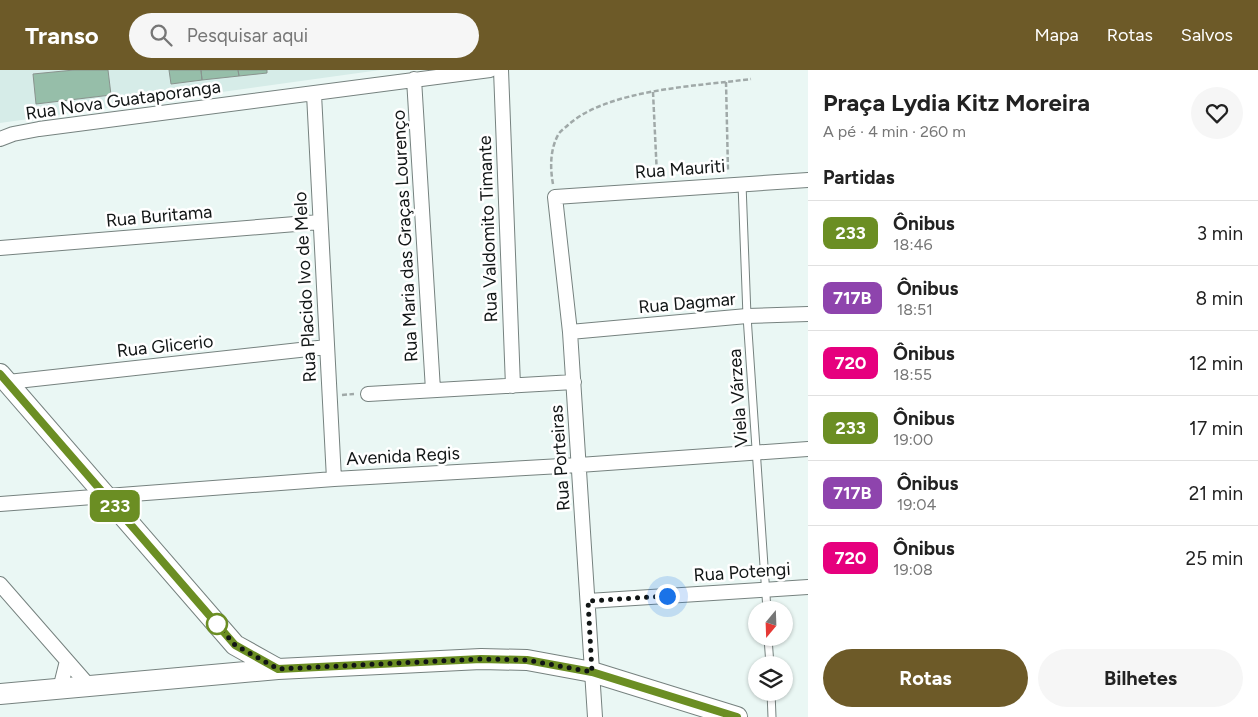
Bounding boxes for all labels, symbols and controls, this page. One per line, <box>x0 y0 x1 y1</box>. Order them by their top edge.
search box <box>129 13 479 58</box>
text: Transo <box>25 21 99 50</box>
icon: search <box>147 21 175 49</box>
text: Pesquisar aqui <box>187 24 308 47</box>
text: Mapa <box>1035 24 1079 46</box>
text: Rotas <box>1107 24 1153 46</box>
text: Salvos <box>1181 24 1233 46</box>
street label: Rua Nova Guataporanga <box>24 75 222 125</box>
button: heart <box>1191 87 1243 139</box>
text: Praça Lydia Kitz Moreira <box>823 88 1090 117</box>
street label: Rua Maria das Graças Lourenço <box>387 109 423 363</box>
text: A pé · 4 min · 260 m <box>823 122 966 141</box>
street label: Rua Valdomito Timante <box>474 135 502 323</box>
street label: Rua Mauriti <box>634 155 726 183</box>
text: Partidas <box>823 166 895 189</box>
street label: Rua Placido Ivo de Melo <box>289 191 321 383</box>
street label: Rua Buritama <box>105 200 213 232</box>
text: Ônibus <box>893 212 955 235</box>
text: 233 <box>835 222 866 244</box>
text: 3 min <box>1197 222 1243 245</box>
text: 18:46 <box>893 235 932 254</box>
text: Ônibus <box>897 277 958 300</box>
text: 717B <box>833 287 872 309</box>
text: 8 min <box>1195 287 1243 310</box>
street label: Rua Dagmar <box>637 288 737 318</box>
text: 18:51 <box>897 300 933 319</box>
street label: Rua Glicerio <box>116 330 214 362</box>
text: Ônibus <box>893 342 955 365</box>
street label: Viela Várzea <box>724 348 752 448</box>
text: 720 <box>834 352 867 374</box>
text: 12 min <box>1189 352 1243 375</box>
text: 18:55 <box>893 365 932 384</box>
street label: Rua Porteiras <box>545 404 575 512</box>
text: Ônibus <box>893 407 955 430</box>
text: 233 <box>835 417 866 439</box>
text: 17 min <box>1189 417 1243 440</box>
text: 19:00 <box>893 430 933 449</box>
street label: Avenida Regis <box>346 442 460 470</box>
text: Ônibus <box>897 472 958 495</box>
text: 717B <box>833 482 872 504</box>
text: 21 min <box>1189 482 1243 505</box>
line badge: 233 <box>86 490 144 522</box>
text: 233 <box>100 495 130 517</box>
text: 19:04 <box>897 495 937 514</box>
text: Ônibus <box>893 537 955 560</box>
text: 720 <box>834 547 867 569</box>
text: 25 min <box>1186 547 1243 570</box>
street label: Rua Potengi <box>693 558 791 586</box>
text: 19:08 <box>893 560 933 579</box>
your location <box>655 584 680 609</box>
north arrow <box>748 601 792 646</box>
map controls <box>748 601 793 701</box>
unlabelled marker <box>206 613 228 635</box>
button: Rotas <box>823 649 1028 707</box>
button: Bilhetes <box>1038 649 1243 707</box>
button: layers <box>748 656 793 701</box>

